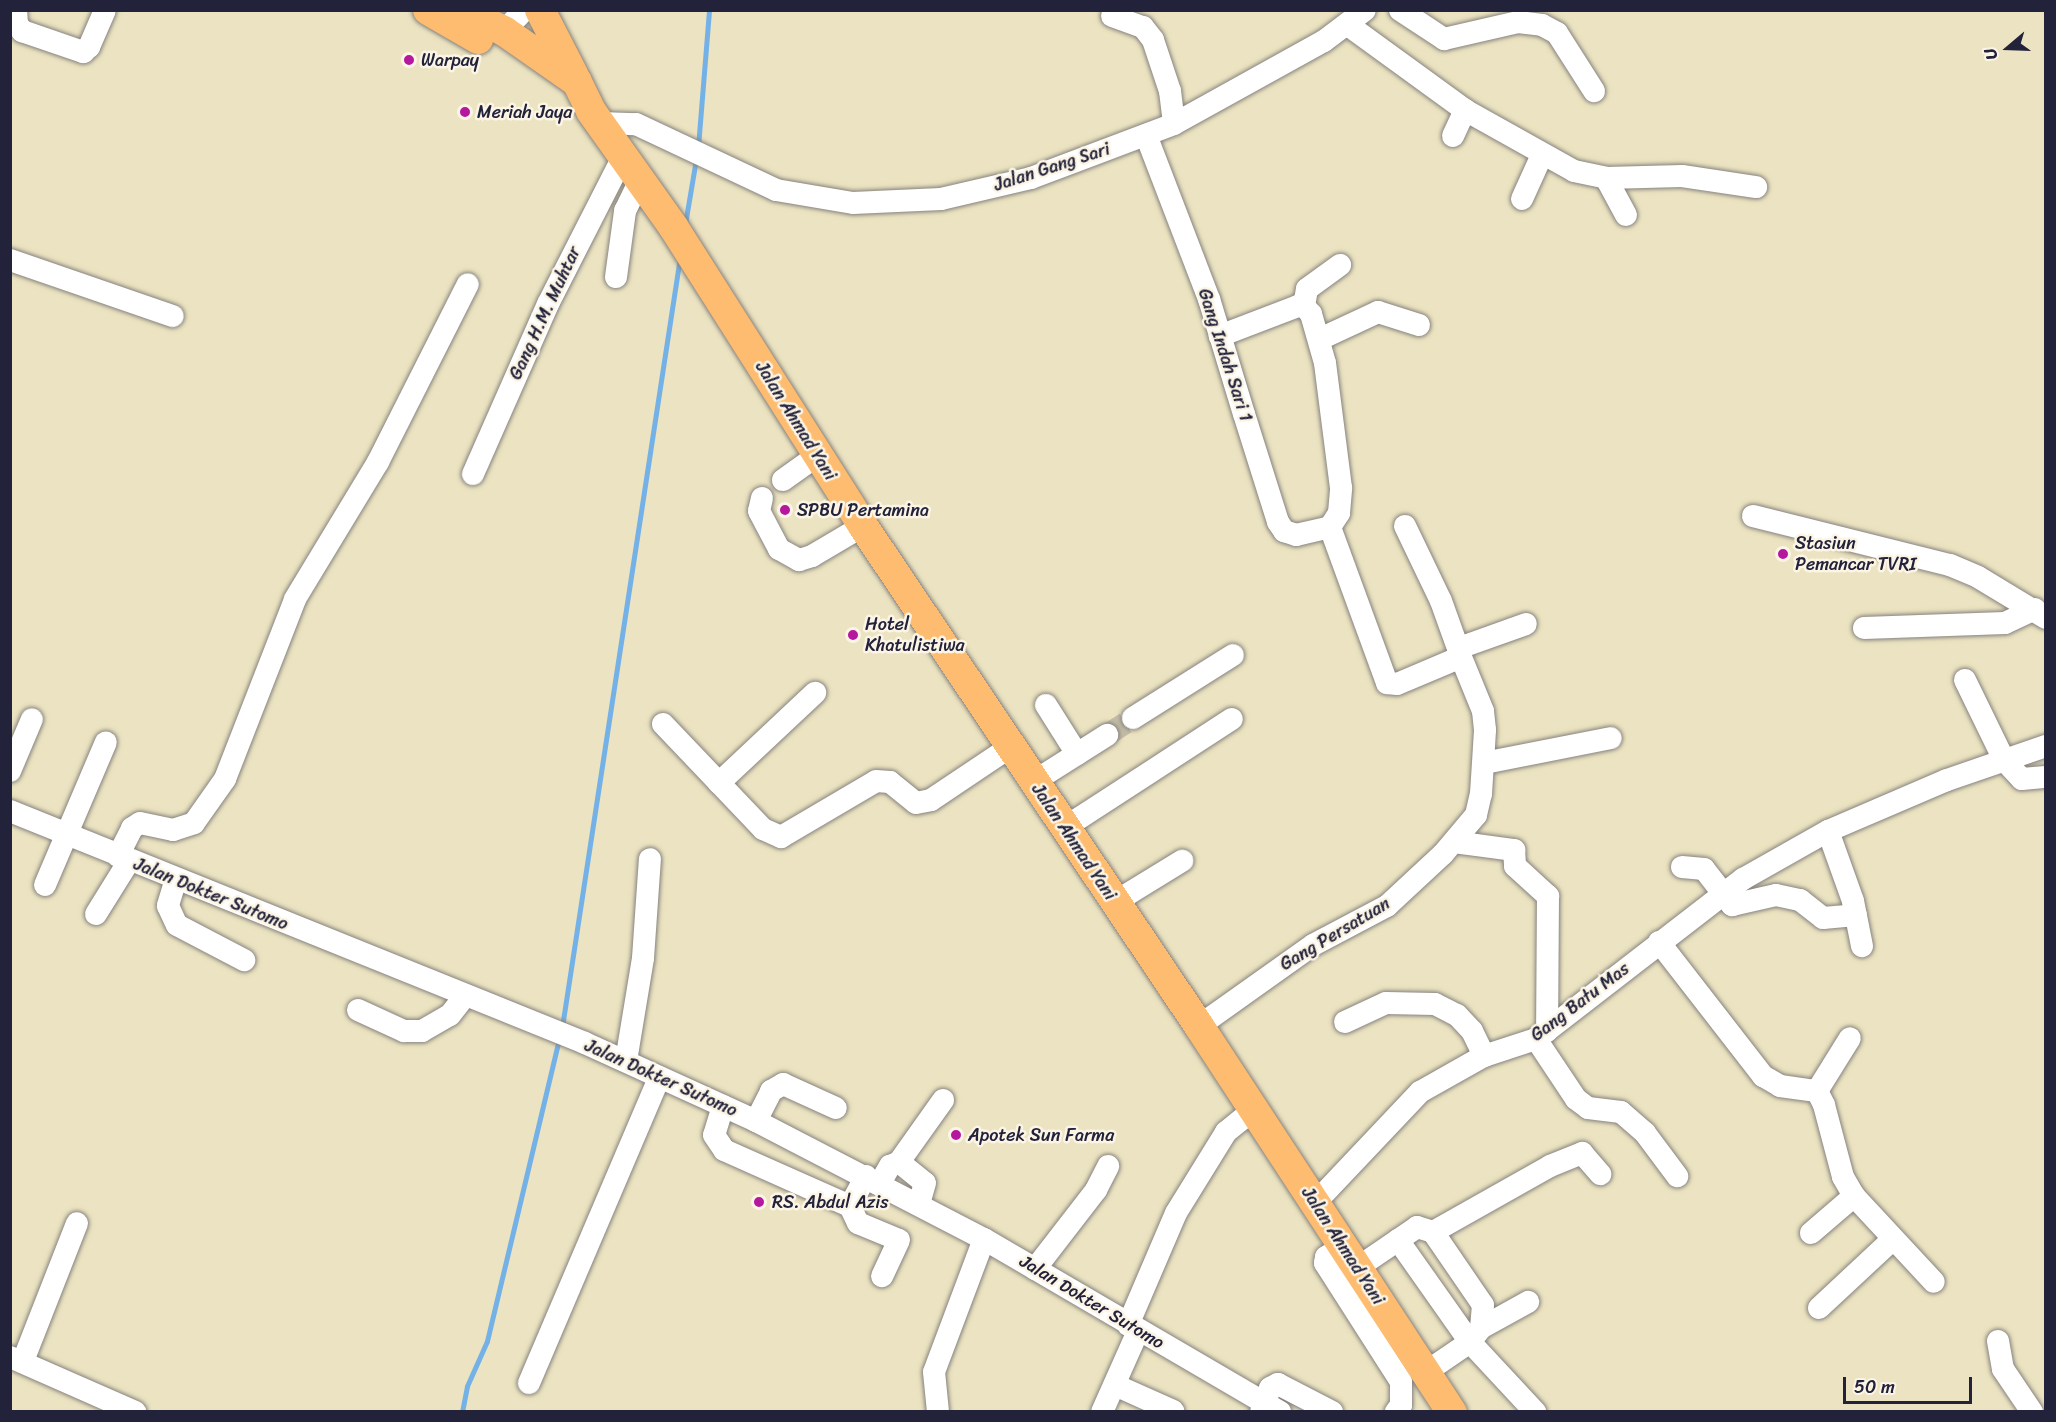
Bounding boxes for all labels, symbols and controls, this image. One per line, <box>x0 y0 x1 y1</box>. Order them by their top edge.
north arrow <box>1978 18 2038 78</box>
text: U <box>1975 44 2006 64</box>
place label: Warpay <box>421 49 479 71</box>
marker: Warpay <box>402 53 416 67</box>
place label: Meriah Jaya <box>477 101 572 123</box>
marker: Meriah Jaya <box>458 105 472 119</box>
street label: Jalan Gang Sari <box>990 138 1114 196</box>
street label: Gang H.M. Muhtar <box>504 243 586 383</box>
street label: Gang Indah Sari 1 <box>1193 286 1257 424</box>
street label: Jalan Ahmad Yani <box>751 358 841 484</box>
place label: SPBU Pertamina <box>797 499 929 521</box>
marker: SPBU Pertamina <box>778 503 792 517</box>
place label: Stasiun Pemancar TVRI <box>1795 533 1916 576</box>
marker: Stasiun Pemancar TVRI <box>1776 547 1790 561</box>
place label: Hotel Khatulistiwa <box>865 614 965 656</box>
marker: Hotel Khatulistiwa <box>846 628 860 642</box>
street label: Jalan Ahmad Yani <box>1027 780 1121 904</box>
street label: Jalan Dokter Sutomo <box>130 853 292 935</box>
street label: Gang Persatuan <box>1276 893 1394 975</box>
street label: Gang Batu Mas <box>1526 958 1634 1046</box>
street label: Jalan Dokter Sutomo <box>581 1035 741 1121</box>
place label: Apotek Sun Farma <box>968 1124 1114 1146</box>
marker: Apotek Sun Farma <box>949 1128 963 1142</box>
street label: Jalan Ahmad Yani <box>1297 1183 1389 1309</box>
place label: RS. Abdul Azis <box>772 1191 889 1213</box>
marker: RS. Abdul Azis <box>750 1193 768 1211</box>
street label: Jalan Dokter Sutomo <box>1016 1250 1168 1354</box>
scale bar <box>1846 1365 1975 1403</box>
text: 50 m <box>1854 1371 1895 1403</box>

